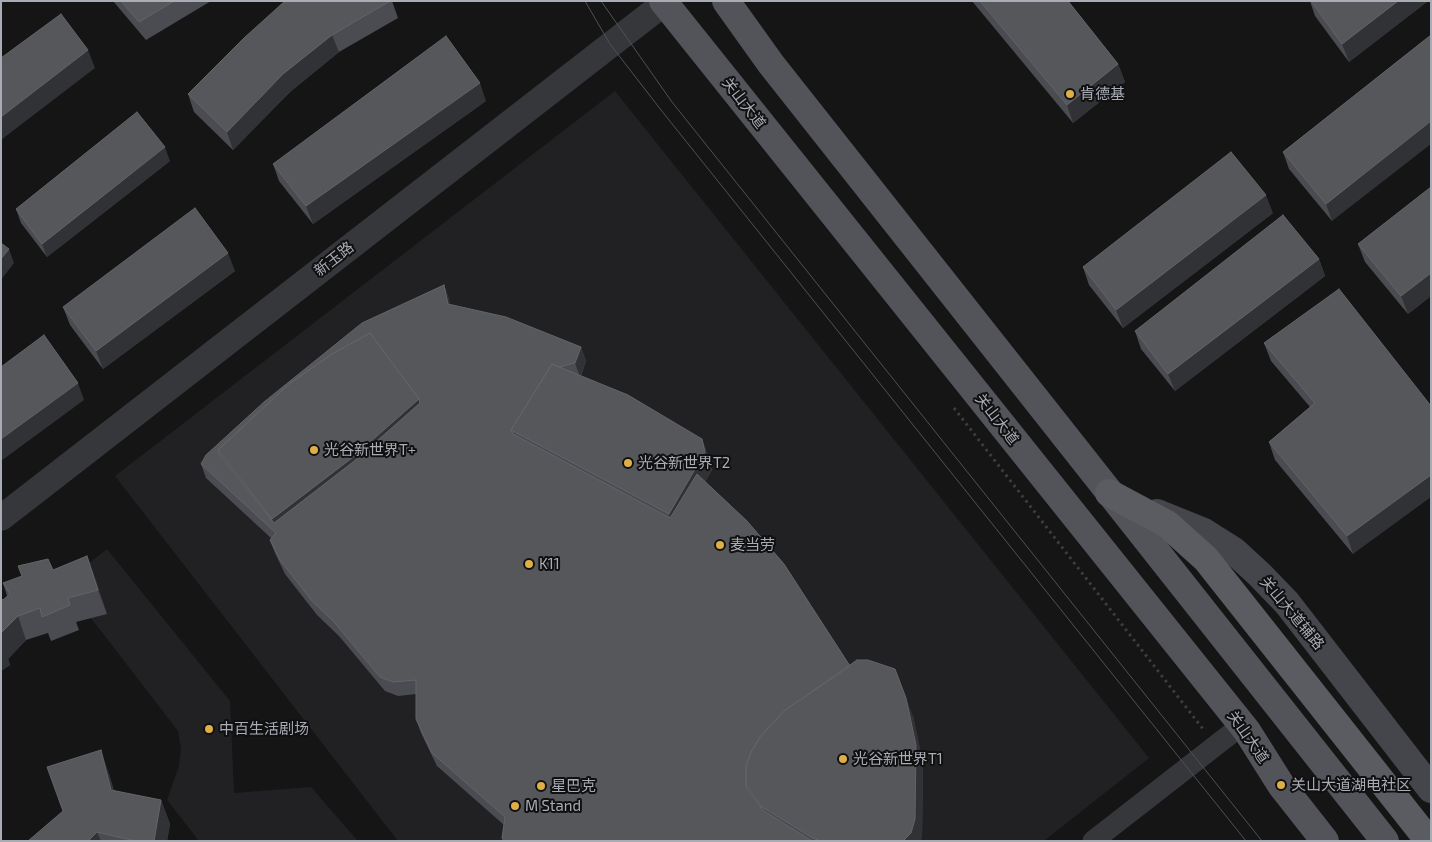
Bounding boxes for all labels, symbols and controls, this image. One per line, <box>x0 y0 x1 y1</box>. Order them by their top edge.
street label: 关山大道 <box>718 74 770 132</box>
place label: 肯德基 <box>1080 85 1125 103</box>
marker: 肯德基 <box>1064 88 1076 100</box>
street label: 新玉路 <box>311 238 357 280</box>
street label: 关山大道 <box>971 390 1023 448</box>
place label: 光谷新世界T+ <box>324 441 416 459</box>
marker: 光谷新世界T+ <box>308 444 320 456</box>
place label: 光谷新世界T2 <box>638 454 730 472</box>
marker: 光谷新世界T2 <box>622 457 634 469</box>
place label: 麦当劳 <box>730 536 775 554</box>
marker: 麦当劳 <box>714 539 726 551</box>
place label: K11 <box>539 555 560 573</box>
marker: K11 <box>523 558 535 570</box>
street label: 关山大道辅路 <box>1256 573 1328 653</box>
street label: 关山大道 <box>1223 707 1273 767</box>
place label: 中百生活剧场 <box>219 720 309 738</box>
marker: 中百生活剧场 <box>203 723 215 735</box>
place label: 光谷新世界T1 <box>853 750 943 768</box>
marker: 光谷新世界T1 <box>837 753 849 765</box>
place label: 关山大道湖电社区 <box>1291 776 1411 794</box>
place label: 星巴克 <box>551 777 596 795</box>
marker: 关山大道湖电社区 <box>1275 779 1287 791</box>
marker: 星巴克 <box>535 780 547 792</box>
place label: M Stand <box>525 797 581 815</box>
marker: M Stand <box>509 800 521 812</box>

